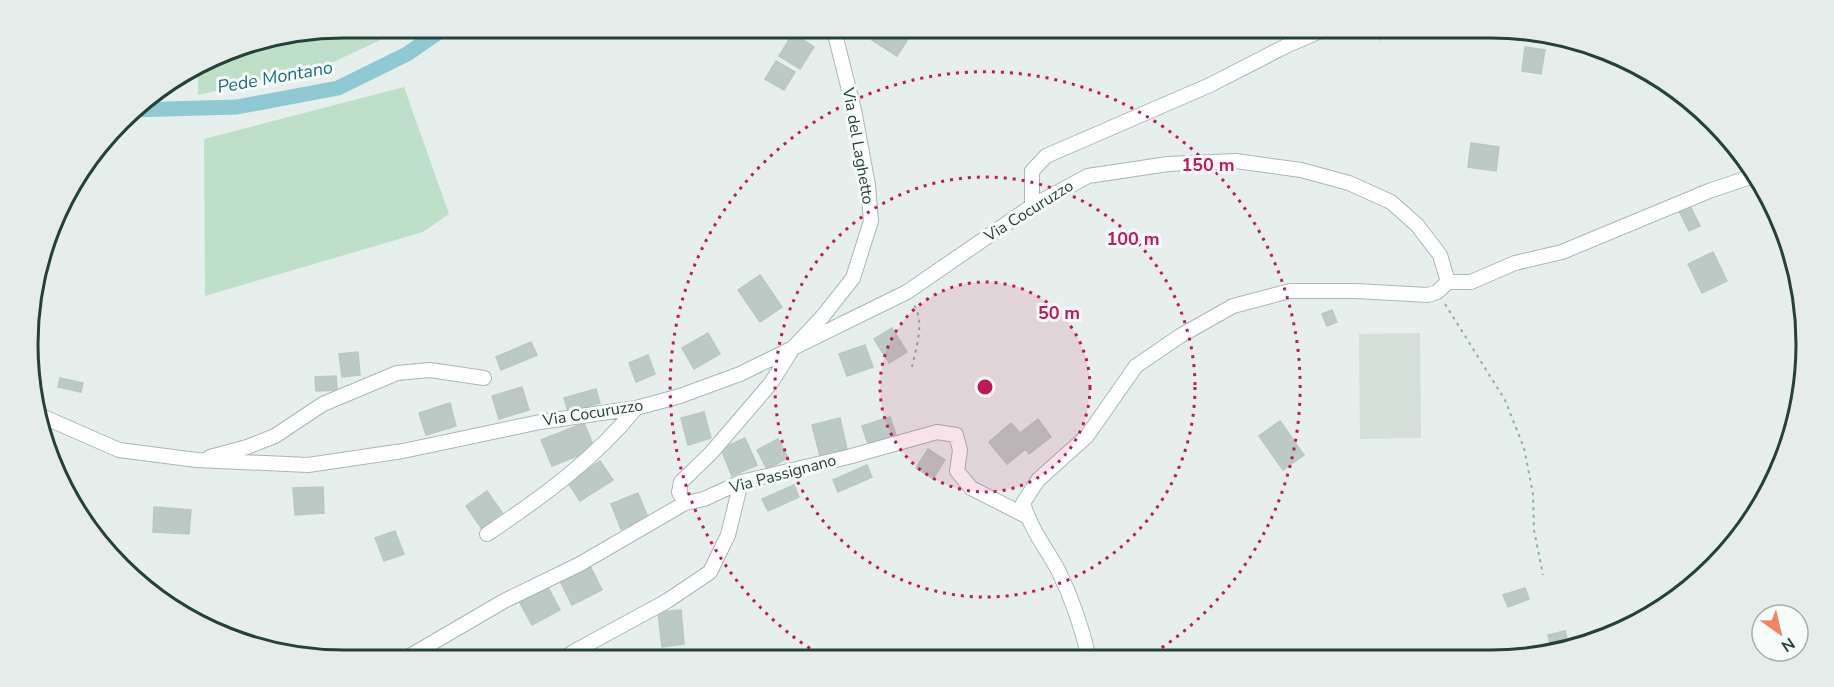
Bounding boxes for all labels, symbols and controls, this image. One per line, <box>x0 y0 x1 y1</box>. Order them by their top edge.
water label: Pede Montano <box>215 55 335 99</box>
street label: Via del Laghetto <box>837 85 879 206</box>
text: 150 m <box>1181 153 1235 177</box>
street label: Via Cocuruzzo <box>979 175 1078 248</box>
text: 100 m <box>1106 227 1160 251</box>
text: 50 m <box>1038 301 1080 325</box>
centre of rings <box>975 377 995 397</box>
street label: Via Cocuruzzo <box>540 394 645 432</box>
street label: Via Passignano <box>726 449 839 499</box>
north arrow <box>1750 603 1810 663</box>
text: N <box>1777 632 1799 657</box>

